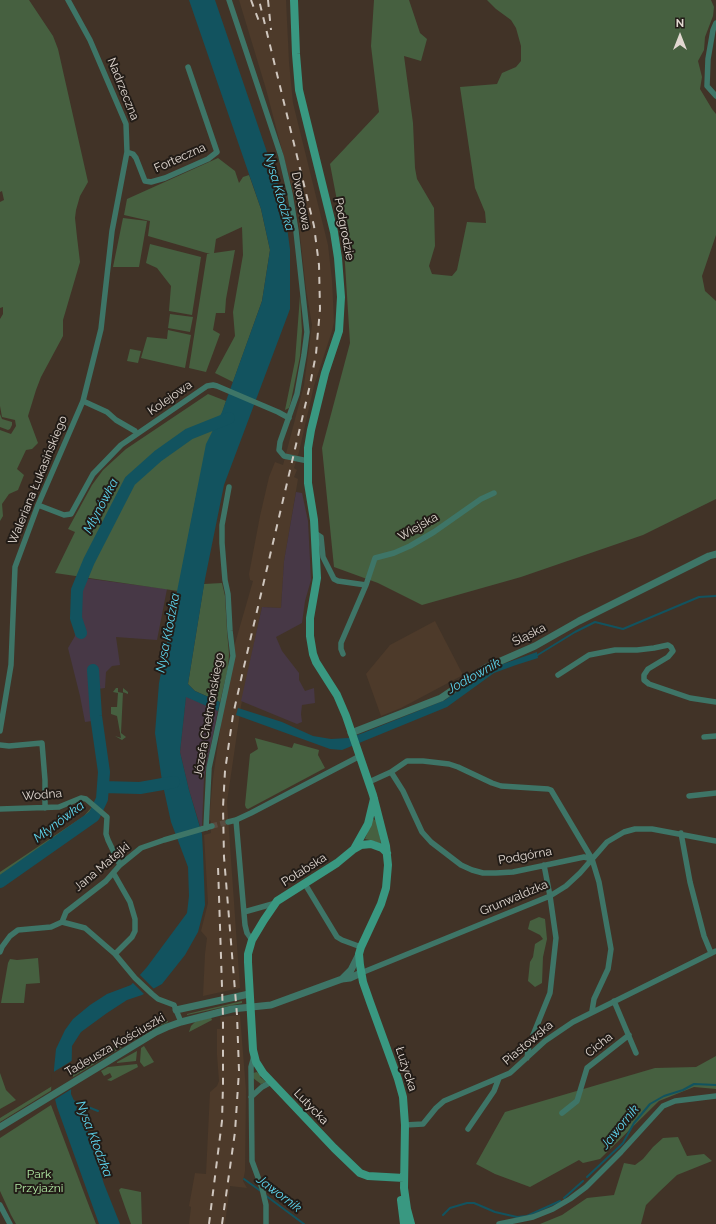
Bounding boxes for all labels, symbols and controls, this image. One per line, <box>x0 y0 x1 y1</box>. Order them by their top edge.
north arrow <box>660 16 700 56</box>
text: N <box>676 17 684 30</box>
street label: Nadrzeczna <box>104 56 142 122</box>
street label: Forteczna <box>152 140 208 176</box>
water label: Nysa Kłodzka <box>260 151 298 233</box>
street label: Dworcowa <box>288 171 314 231</box>
street label: Podgrodzie <box>331 196 357 262</box>
street label: Kolejowa <box>145 378 195 418</box>
street label: Waleriana Łukasińskiego <box>6 414 70 546</box>
water label: Młynówka <box>80 476 122 536</box>
street label: Wiejska <box>396 510 440 544</box>
water label: Nysa Kłodzka <box>153 592 183 674</box>
street label: Śląska <box>510 620 548 650</box>
street label: Józefa Chełmońskiego <box>191 652 227 778</box>
water label: Jodłownik <box>444 655 504 697</box>
street label: Wodna <box>22 786 62 804</box>
water label: Młynówka <box>30 798 88 846</box>
street label: Jana Matejki <box>71 840 133 894</box>
street label: Podgórna <box>497 844 553 868</box>
street label: Połabska <box>279 850 329 890</box>
street label: Grunwaldzka <box>478 877 550 919</box>
street label: Tadeusza Kościuszki <box>63 1011 167 1079</box>
street label: Piastowska <box>500 1018 556 1068</box>
street label: Cicha <box>582 1030 616 1060</box>
street label: Łużycka <box>392 1045 420 1093</box>
street label: Lutycka <box>291 1086 331 1128</box>
water label: Nysa Kłodzka <box>72 1099 116 1179</box>
water label: Jawornik <box>597 1102 643 1152</box>
park label: Park Przyjaźni <box>15 1167 63 1195</box>
water label: Jawornik <box>253 1172 305 1216</box>

